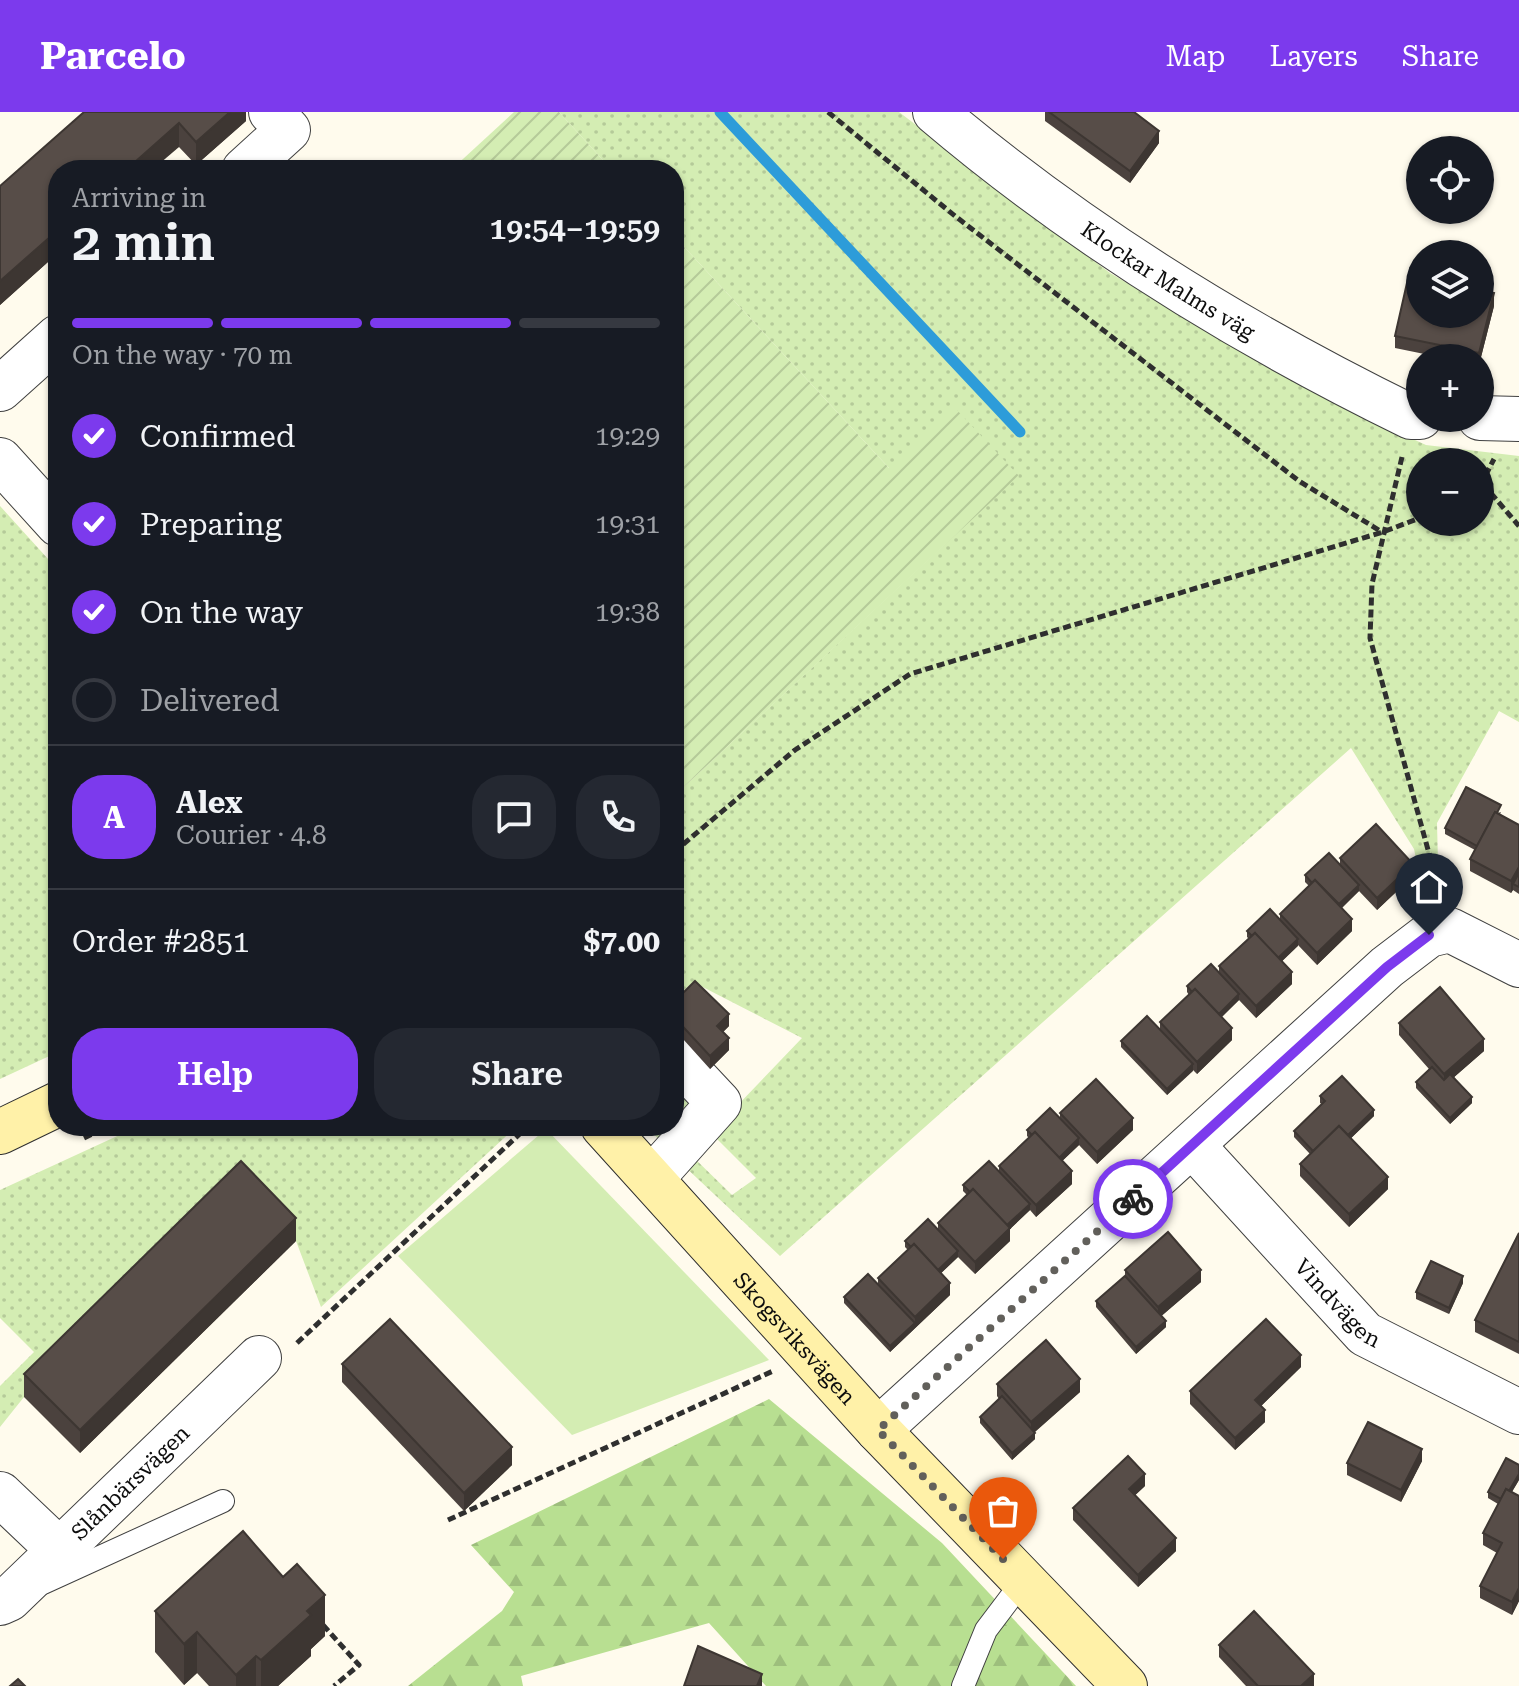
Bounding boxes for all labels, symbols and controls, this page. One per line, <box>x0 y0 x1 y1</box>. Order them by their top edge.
text: Parcelo <box>40 34 186 78</box>
text: Map <box>1166 40 1225 73</box>
text: Layers <box>1269 40 1358 73</box>
text: Share <box>1402 40 1479 73</box>
map controls <box>1406 136 1494 536</box>
button: locate <box>1406 136 1494 224</box>
text: Arriving in <box>72 183 206 213</box>
text: 19:54–19:59 <box>490 211 660 246</box>
text: 2 min <box>72 212 215 273</box>
street label: Klockar Malms väg <box>1076 216 1260 345</box>
button: layers <box>1406 240 1494 328</box>
text: On the way · 70 m <box>72 340 292 370</box>
button: + <box>1406 344 1494 432</box>
icon: check <box>72 414 116 458</box>
text: Confirmed <box>140 419 295 454</box>
text: 19:29 <box>595 421 660 451</box>
button: − <box>1406 448 1494 536</box>
icon: check <box>72 502 116 546</box>
text: Preparing <box>140 507 282 542</box>
text: 19:31 <box>595 509 660 539</box>
icon: check <box>72 590 116 634</box>
text: On the way <box>140 595 303 630</box>
text: 19:38 <box>595 597 660 627</box>
text: Delivered <box>140 683 279 718</box>
button: chat <box>472 775 556 859</box>
button: phone <box>576 775 660 859</box>
text: Alex <box>176 785 243 820</box>
text: A <box>103 800 125 835</box>
text: Courier · 4.8 <box>176 820 326 850</box>
pin <box>1395 853 1463 935</box>
icon: home <box>1407 865 1451 909</box>
text: Order #2851 <box>72 924 250 959</box>
text: $7.00 <box>583 924 660 959</box>
button: Help <box>72 1028 358 1120</box>
button: Share <box>374 1028 660 1120</box>
courier <box>1093 1159 1173 1239</box>
icon: bike <box>1111 1177 1155 1221</box>
street label: Vindvägen <box>1290 1254 1385 1353</box>
street label: Skogsviksvägen <box>728 1267 861 1410</box>
street label: Slånbärsvägen <box>66 1420 195 1545</box>
pin <box>969 1477 1037 1559</box>
icon: bag <box>981 1489 1025 1533</box>

